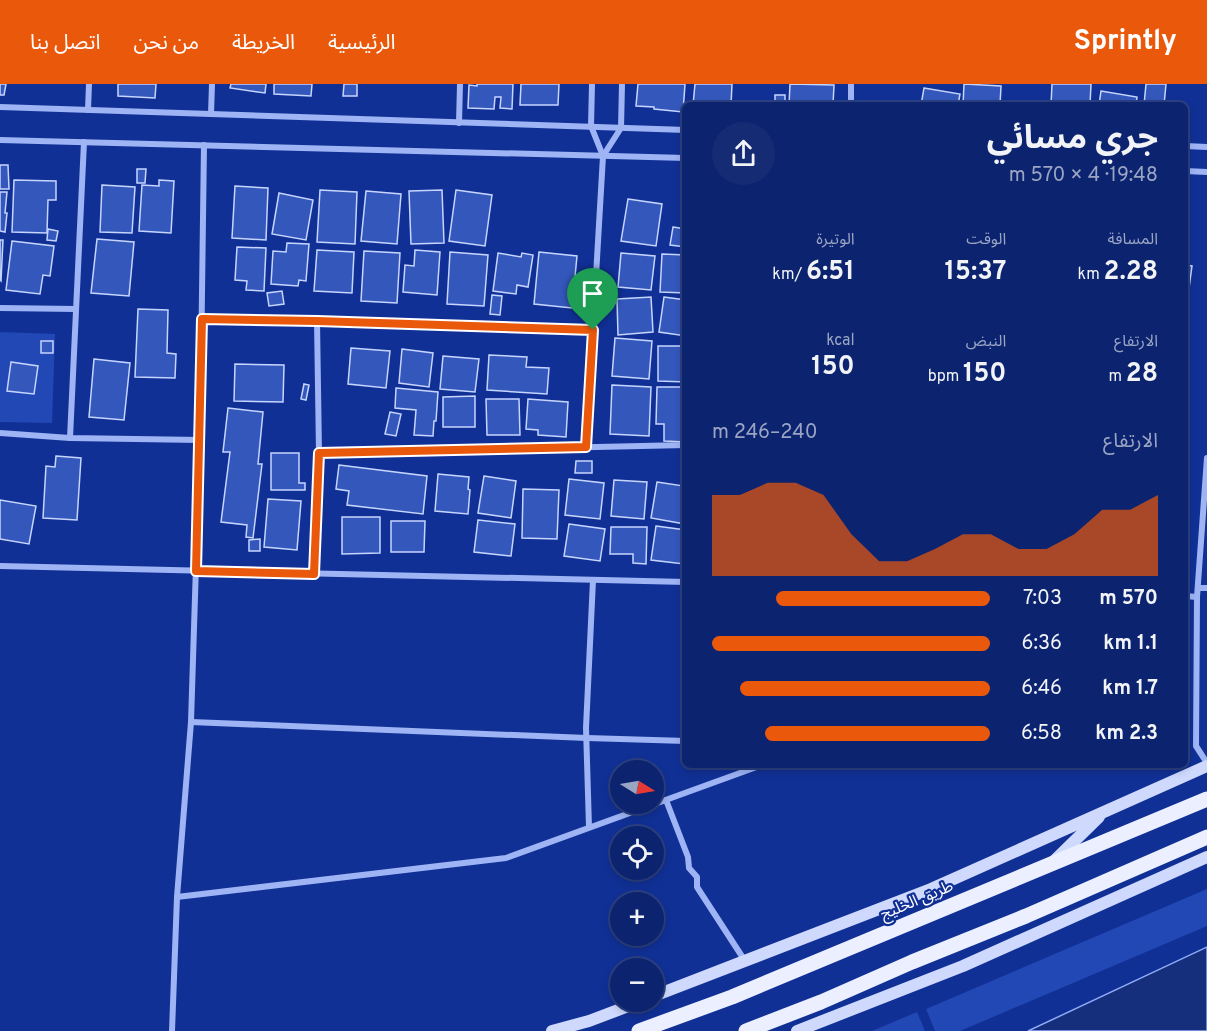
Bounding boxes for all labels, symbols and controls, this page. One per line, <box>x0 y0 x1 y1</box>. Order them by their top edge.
text: Sprintly <box>1074 24 1177 60</box>
text: اتصل بنا <box>30 30 100 57</box>
text: من نحن <box>133 30 199 57</box>
text: الخريطة <box>232 30 295 57</box>
text: الرئيسية <box>328 30 396 57</box>
text: جري مسائي <box>987 119 1158 161</box>
button: share <box>712 122 775 185</box>
text: 19:48 · 4 × 570 m <box>1009 163 1158 189</box>
text: الوتيرة <box>816 230 855 250</box>
text: الوقت <box>966 230 1006 250</box>
text: المسافة <box>1108 230 1158 250</box>
text: 6:51 <box>806 256 855 289</box>
text: 15:37 <box>945 256 1006 289</box>
text: 2.28 <box>1104 256 1158 289</box>
text: /km <box>772 265 806 285</box>
text: km <box>1078 265 1104 285</box>
pin <box>567 268 618 330</box>
icon: arrive <box>576 277 609 310</box>
text: kcal <box>826 331 855 351</box>
text: النبض <box>966 332 1006 352</box>
text: الارتفاع <box>1114 332 1158 352</box>
text: 150 <box>811 351 855 384</box>
text: 150 <box>963 358 1006 391</box>
text: 28 <box>1126 358 1158 391</box>
text: bpm <box>928 367 963 387</box>
text: m <box>1108 367 1126 387</box>
text: 240–246 m <box>712 420 818 446</box>
text: الارتفاع <box>1103 429 1158 455</box>
text: 7:03 <box>1023 586 1062 612</box>
text: 570 m <box>1099 586 1158 612</box>
text: 6:36 <box>1022 631 1062 657</box>
text: 1.1 km <box>1103 631 1158 657</box>
text: 6:46 <box>1021 676 1062 702</box>
text: 1.7 km <box>1102 676 1158 702</box>
text: 6:58 <box>1021 721 1062 747</box>
text: 2.3 km <box>1095 721 1158 747</box>
north arrow <box>610 760 664 814</box>
map controls <box>610 760 664 1012</box>
button: locate <box>610 826 664 880</box>
street label: طريق الخليج <box>877 877 957 926</box>
button: + <box>610 892 664 946</box>
button: − <box>610 958 664 1012</box>

